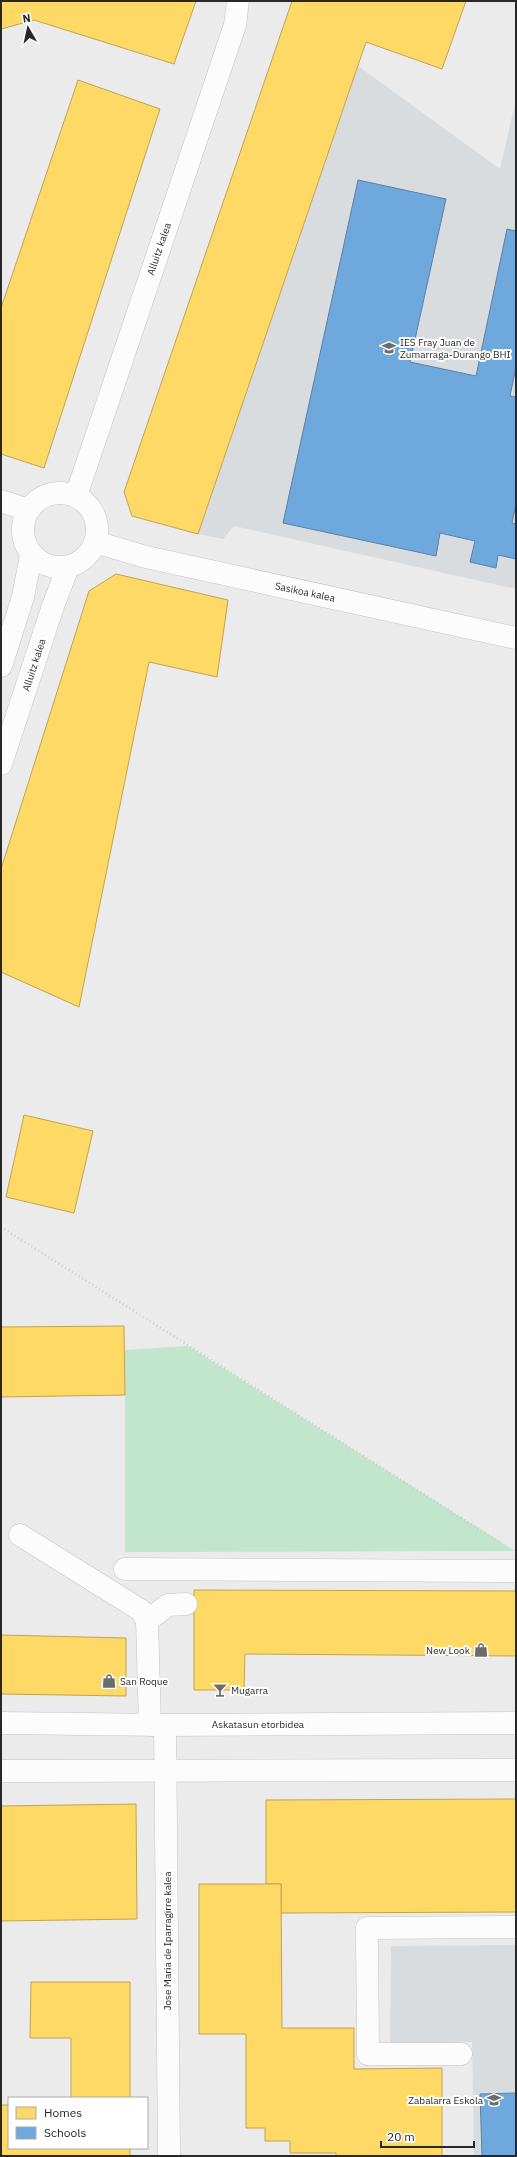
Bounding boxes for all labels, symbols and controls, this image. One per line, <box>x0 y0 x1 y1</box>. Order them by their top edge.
north arrow <box>8 8 48 48</box>
text: N <box>21 11 31 26</box>
street label: Alluitz kalea <box>144 220 174 277</box>
place label: IES Fray Juan de Zumarraga-Durango BHI <box>400 336 511 361</box>
school or university icon: IES Fray Juan de Zumarraga-Durango BHI <box>381 340 397 356</box>
street label: Sasikoa kalea <box>274 579 337 605</box>
street label: Alluitz kalea <box>19 636 49 693</box>
shop icon: New Look <box>473 1642 489 1658</box>
place label: New Look <box>426 1644 471 1657</box>
shop icon: San Roque <box>101 1673 117 1689</box>
place label: San Roque <box>120 1675 169 1688</box>
bar icon: Mugarra <box>212 1682 228 1698</box>
place label: Mugarra <box>231 1684 269 1697</box>
street label: Askatasun etorbidea <box>212 1718 305 1731</box>
street label: Jose Maria de Iparragirre kalea <box>161 1871 174 2011</box>
school or university icon: Zabalarra Eskola <box>486 2092 502 2108</box>
place label: Zabalarra Eskola <box>408 2094 484 2107</box>
legend <box>8 2097 148 2149</box>
text: Homes <box>44 2105 82 2120</box>
scale bar <box>381 2123 474 2149</box>
text: Schools <box>44 2125 87 2140</box>
text: 20 m <box>387 2129 415 2144</box>

